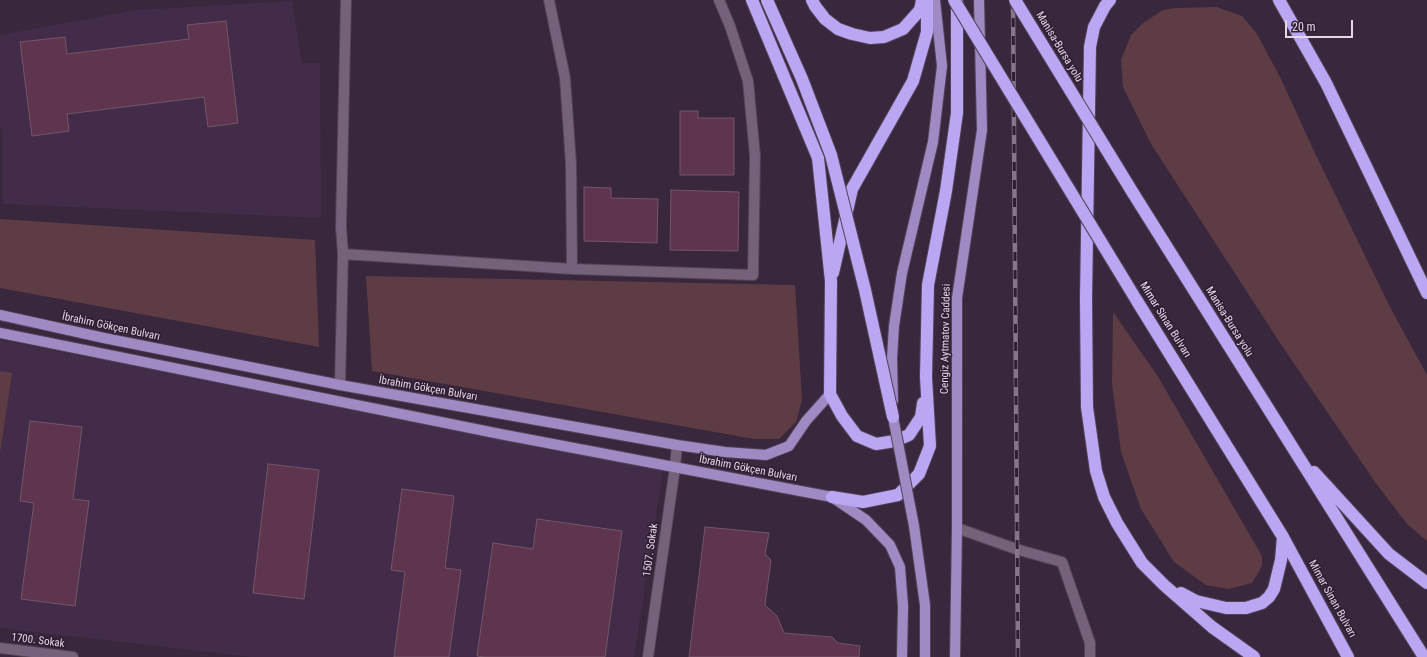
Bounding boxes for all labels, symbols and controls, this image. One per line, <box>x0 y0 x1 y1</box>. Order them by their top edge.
street label: Manisa-Bursa yolu <box>1033 9 1085 85</box>
scale bar <box>1287 12 1355 38</box>
text: 20 m <box>1292 20 1316 34</box>
street label: Mimar Sinan Bulvarı <box>1136 280 1194 360</box>
street label: Cengiz Aytmatov Caddesi <box>938 284 954 394</box>
street label: Manisa-Bursa yolu <box>1202 285 1256 359</box>
street label: İbrahim Gökçen Bulvarı <box>61 310 161 344</box>
street label: İbrahim Gökçen Bulvarı <box>378 374 478 404</box>
street label: İbrahim Gökçen Bulvarı <box>698 453 798 485</box>
street label: 1507. Sokak <box>641 523 661 577</box>
street label: Mimar Sinan Bulvarı <box>1305 558 1359 640</box>
street label: 1700. Sokak <box>11 631 65 651</box>

